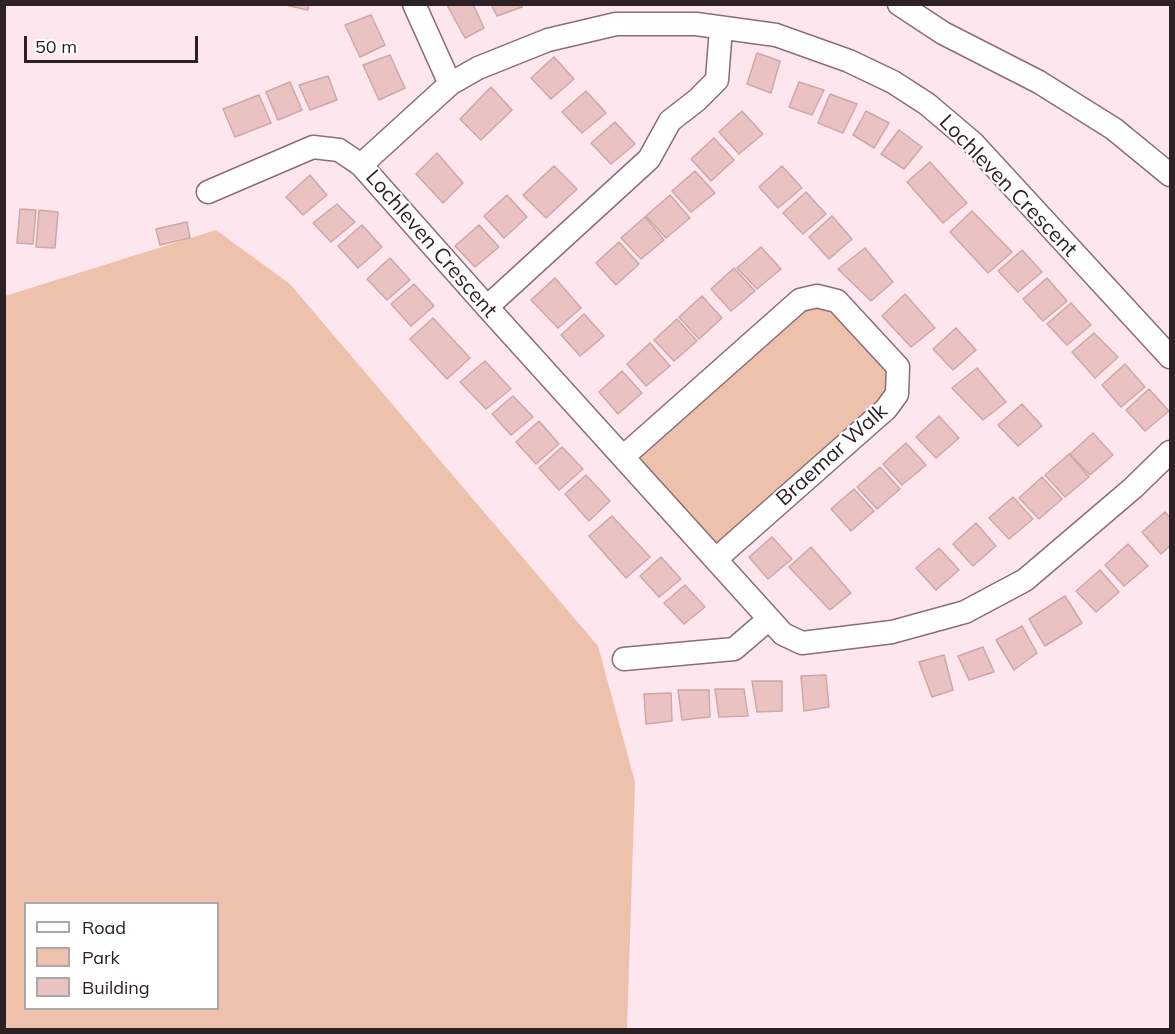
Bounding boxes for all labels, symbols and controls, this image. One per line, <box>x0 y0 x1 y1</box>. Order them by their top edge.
scale bar <box>27 24 201 62</box>
text: 50 m <box>35 35 77 58</box>
street label: Lochleven Crescent <box>934 110 1082 262</box>
street label: Lochleven Crescent <box>360 165 502 323</box>
street label: Braemar Walk <box>771 399 893 511</box>
legend <box>24 902 219 1010</box>
text: Road <box>82 916 126 939</box>
text: Park <box>82 946 120 969</box>
text: Building <box>82 976 150 999</box>

